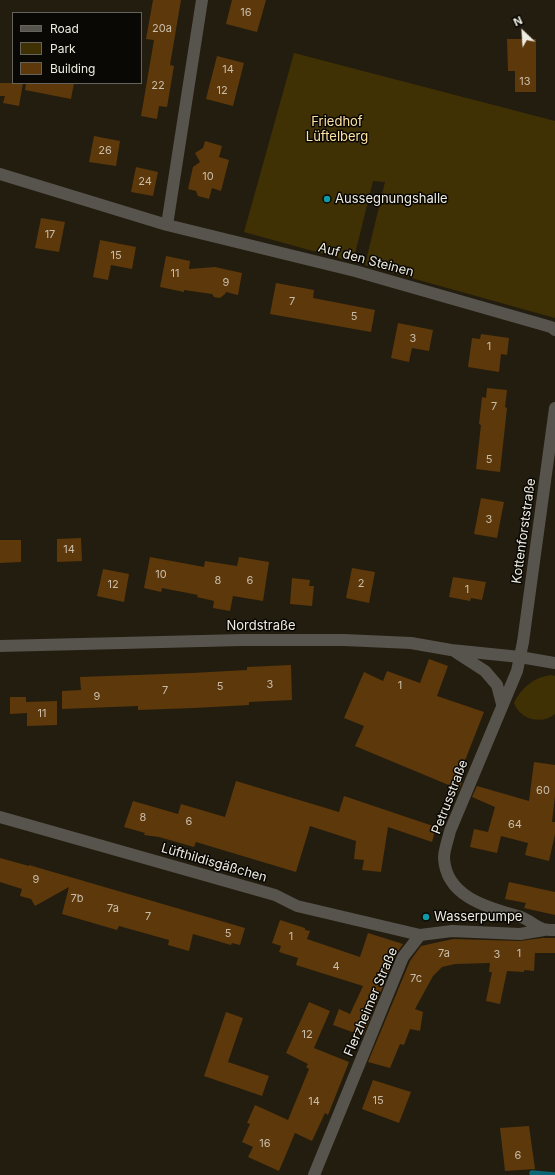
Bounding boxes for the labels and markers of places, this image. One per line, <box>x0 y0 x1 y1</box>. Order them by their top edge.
place label: Aussegnungshalle <box>335 191 448 207</box>
marker: Aussegnungshalle <box>322 194 332 204</box>
place label: Wasserpumpe <box>434 909 522 925</box>
marker: Wasserpumpe <box>421 912 431 922</box>

